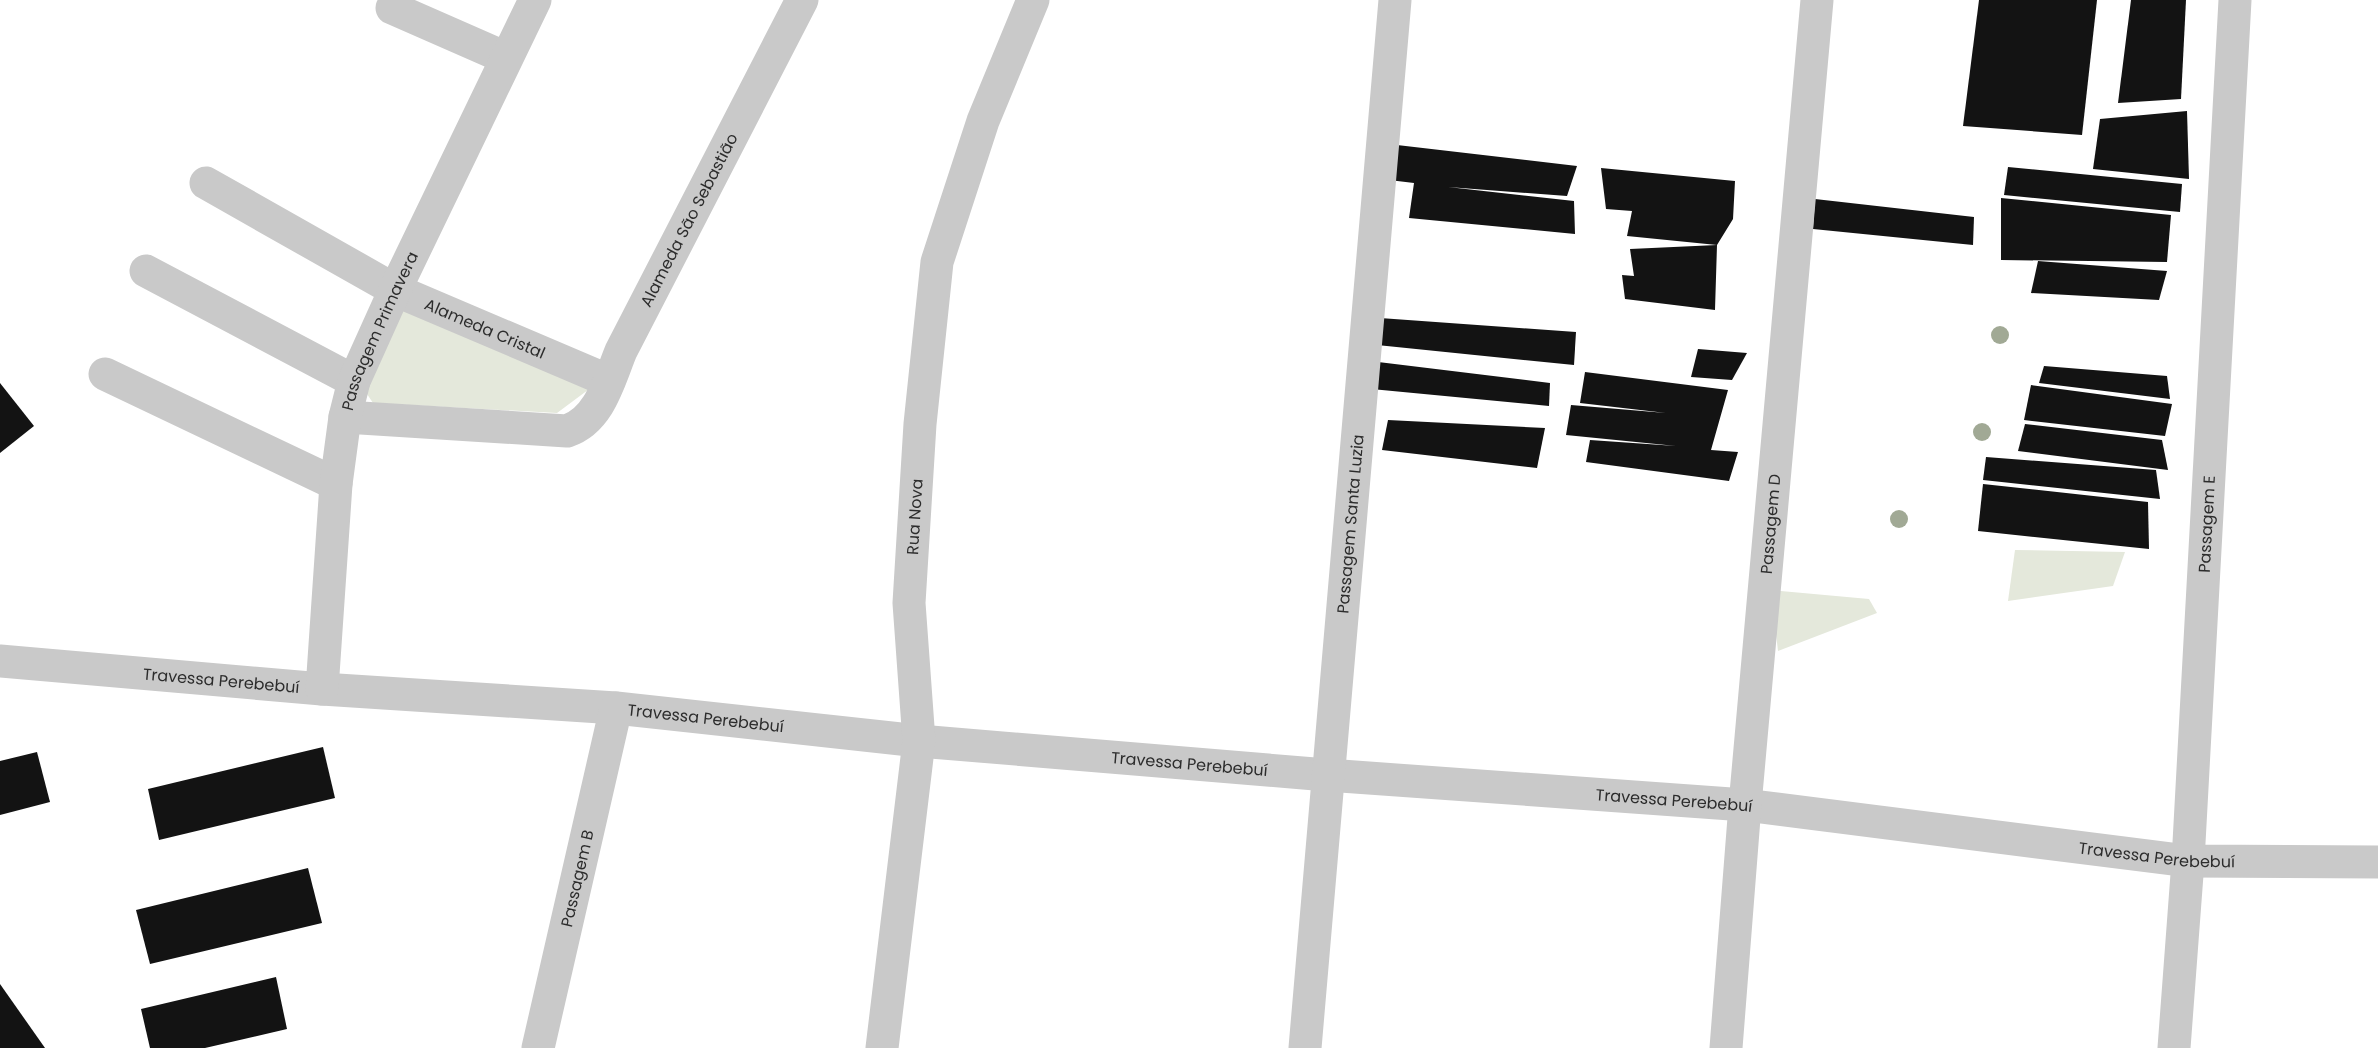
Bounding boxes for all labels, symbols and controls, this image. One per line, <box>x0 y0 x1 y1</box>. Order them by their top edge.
street label: Alameda São Sebastião <box>634 129 743 311</box>
street label: Passagem Primavera <box>336 247 423 413</box>
street label: Alameda Cristal <box>421 292 549 364</box>
street label: Passagem Santa Luzia <box>1331 433 1369 614</box>
street label: Passagem D <box>1754 473 1786 575</box>
street label: Passagem E <box>2192 475 2221 573</box>
street label: Rua Nova <box>900 478 928 556</box>
street label: Travessa Perebebuí <box>142 662 300 698</box>
street label: Travessa Perebebuí <box>626 698 785 738</box>
street label: Travessa Perebebuí <box>1110 746 1269 782</box>
street label: Travessa Perebebuí <box>1595 783 1754 817</box>
street label: Passagem B <box>555 827 599 929</box>
street label: Travessa Perebebuí <box>2077 836 2235 873</box>

